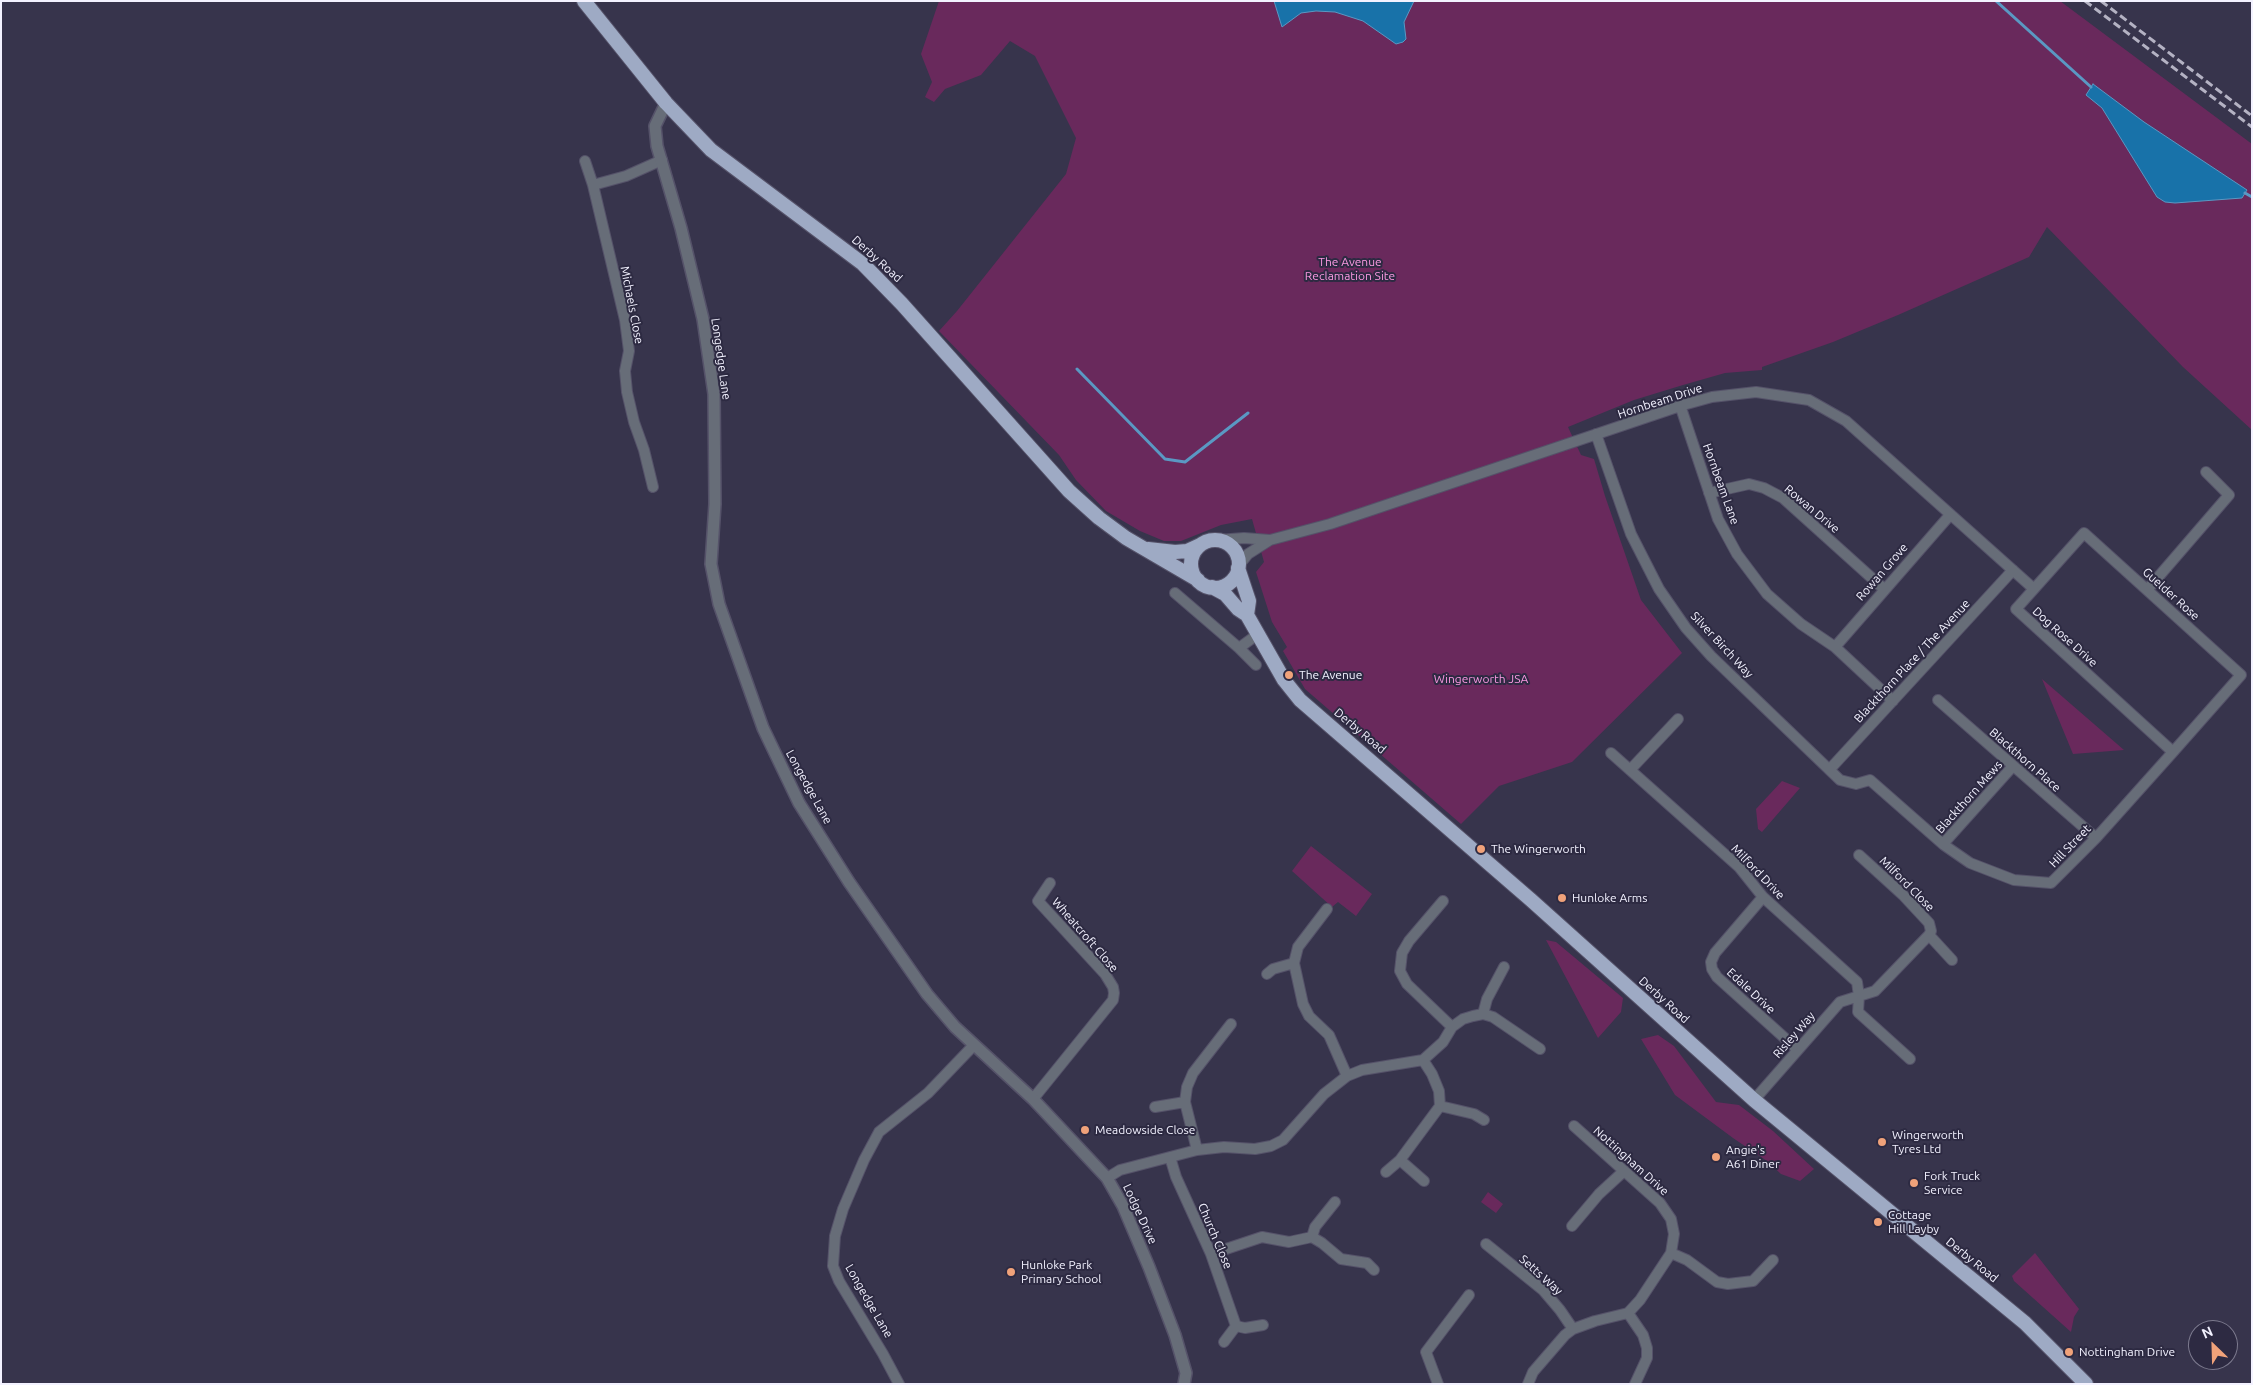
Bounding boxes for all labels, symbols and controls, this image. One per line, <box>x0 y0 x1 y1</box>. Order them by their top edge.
street label: Derby Road <box>849 233 905 285</box>
park label: The Avenue Reclamation Site <box>1305 255 1395 283</box>
street label: Michaels Close <box>617 265 647 345</box>
street label: Longedge Lane <box>708 317 734 401</box>
street label: Hornbeam Drive <box>1616 381 1704 421</box>
street label: Hornbeam Lane <box>1700 441 1742 527</box>
street label: Rowan Drive <box>1781 482 1843 536</box>
street label: Rowan Grove <box>1853 540 1911 604</box>
street label: Guelder Rose <box>2139 565 2203 623</box>
street label: Blackthorn Place / The Avenue <box>1851 596 1973 726</box>
street label: Dog Rose Drive <box>2030 604 2100 670</box>
street label: Silver Birch Way <box>1688 609 1756 681</box>
place label: The Avenue <box>1299 668 1362 682</box>
marker: The Avenue <box>1283 669 1295 681</box>
park label: Wingerworth JSA <box>1434 672 1528 686</box>
street label: Derby Road <box>1331 705 1389 757</box>
street label: Blackthorn Place <box>1986 725 2064 795</box>
street label: Longedge Lane <box>783 747 835 827</box>
street label: Blackthorn Mews <box>1933 758 2005 836</box>
street label: Hill Street <box>2046 822 2094 870</box>
place label: The Wingerworth <box>1491 842 1586 856</box>
street label: Milford Drive <box>1728 842 1788 902</box>
marker: The Wingerworth <box>1475 843 1487 855</box>
street label: Milford Close <box>1877 854 1937 914</box>
place label: Hunloke Arms <box>1572 891 1647 905</box>
marker: Hunloke Arms <box>1556 892 1568 904</box>
street label: Wheatcroft Close <box>1049 895 1121 975</box>
street label: Edale Drive <box>1724 965 1778 1017</box>
street label: Derby Road <box>1636 974 1692 1026</box>
street label: Risley Way <box>1770 1009 1818 1061</box>
place label: Meadowside Close <box>1095 1123 1195 1137</box>
street label: Nottingham Drive <box>1590 1123 1672 1199</box>
marker: Meadowside Close <box>1079 1124 1091 1136</box>
place label: Wingerworth Tyres Ltd <box>1892 1128 1964 1156</box>
marker: Wingerworth Tyres Ltd <box>1876 1136 1888 1148</box>
place label: Angie's A61 Diner <box>1726 1143 1779 1171</box>
marker: Angie's A61 Diner <box>1710 1151 1722 1163</box>
place label: Fork Truck Service <box>1924 1169 1980 1197</box>
marker: Fork Truck Service <box>1908 1177 1920 1189</box>
street label: Lodge Drive <box>1120 1182 1160 1246</box>
street label: Church Close <box>1195 1201 1235 1271</box>
place label: Cottage Hill Layby <box>1888 1208 1939 1236</box>
marker: Cottage Hill Layby <box>1872 1216 1884 1228</box>
street label: Derby Road <box>1943 1235 2001 1285</box>
street label: Setts Way <box>1516 1252 1566 1298</box>
place label: Hunloke Park Primary School <box>1021 1258 1101 1286</box>
street label: Longedge Lane <box>842 1262 896 1340</box>
marker: Hunloke Park Primary School <box>1005 1266 1017 1278</box>
north arrow <box>2188 1320 2238 1370</box>
text: N <box>2199 1323 2215 1342</box>
place label: Nottingham Drive <box>2079 1345 2175 1359</box>
marker: Nottingham Drive <box>2063 1346 2075 1358</box>

